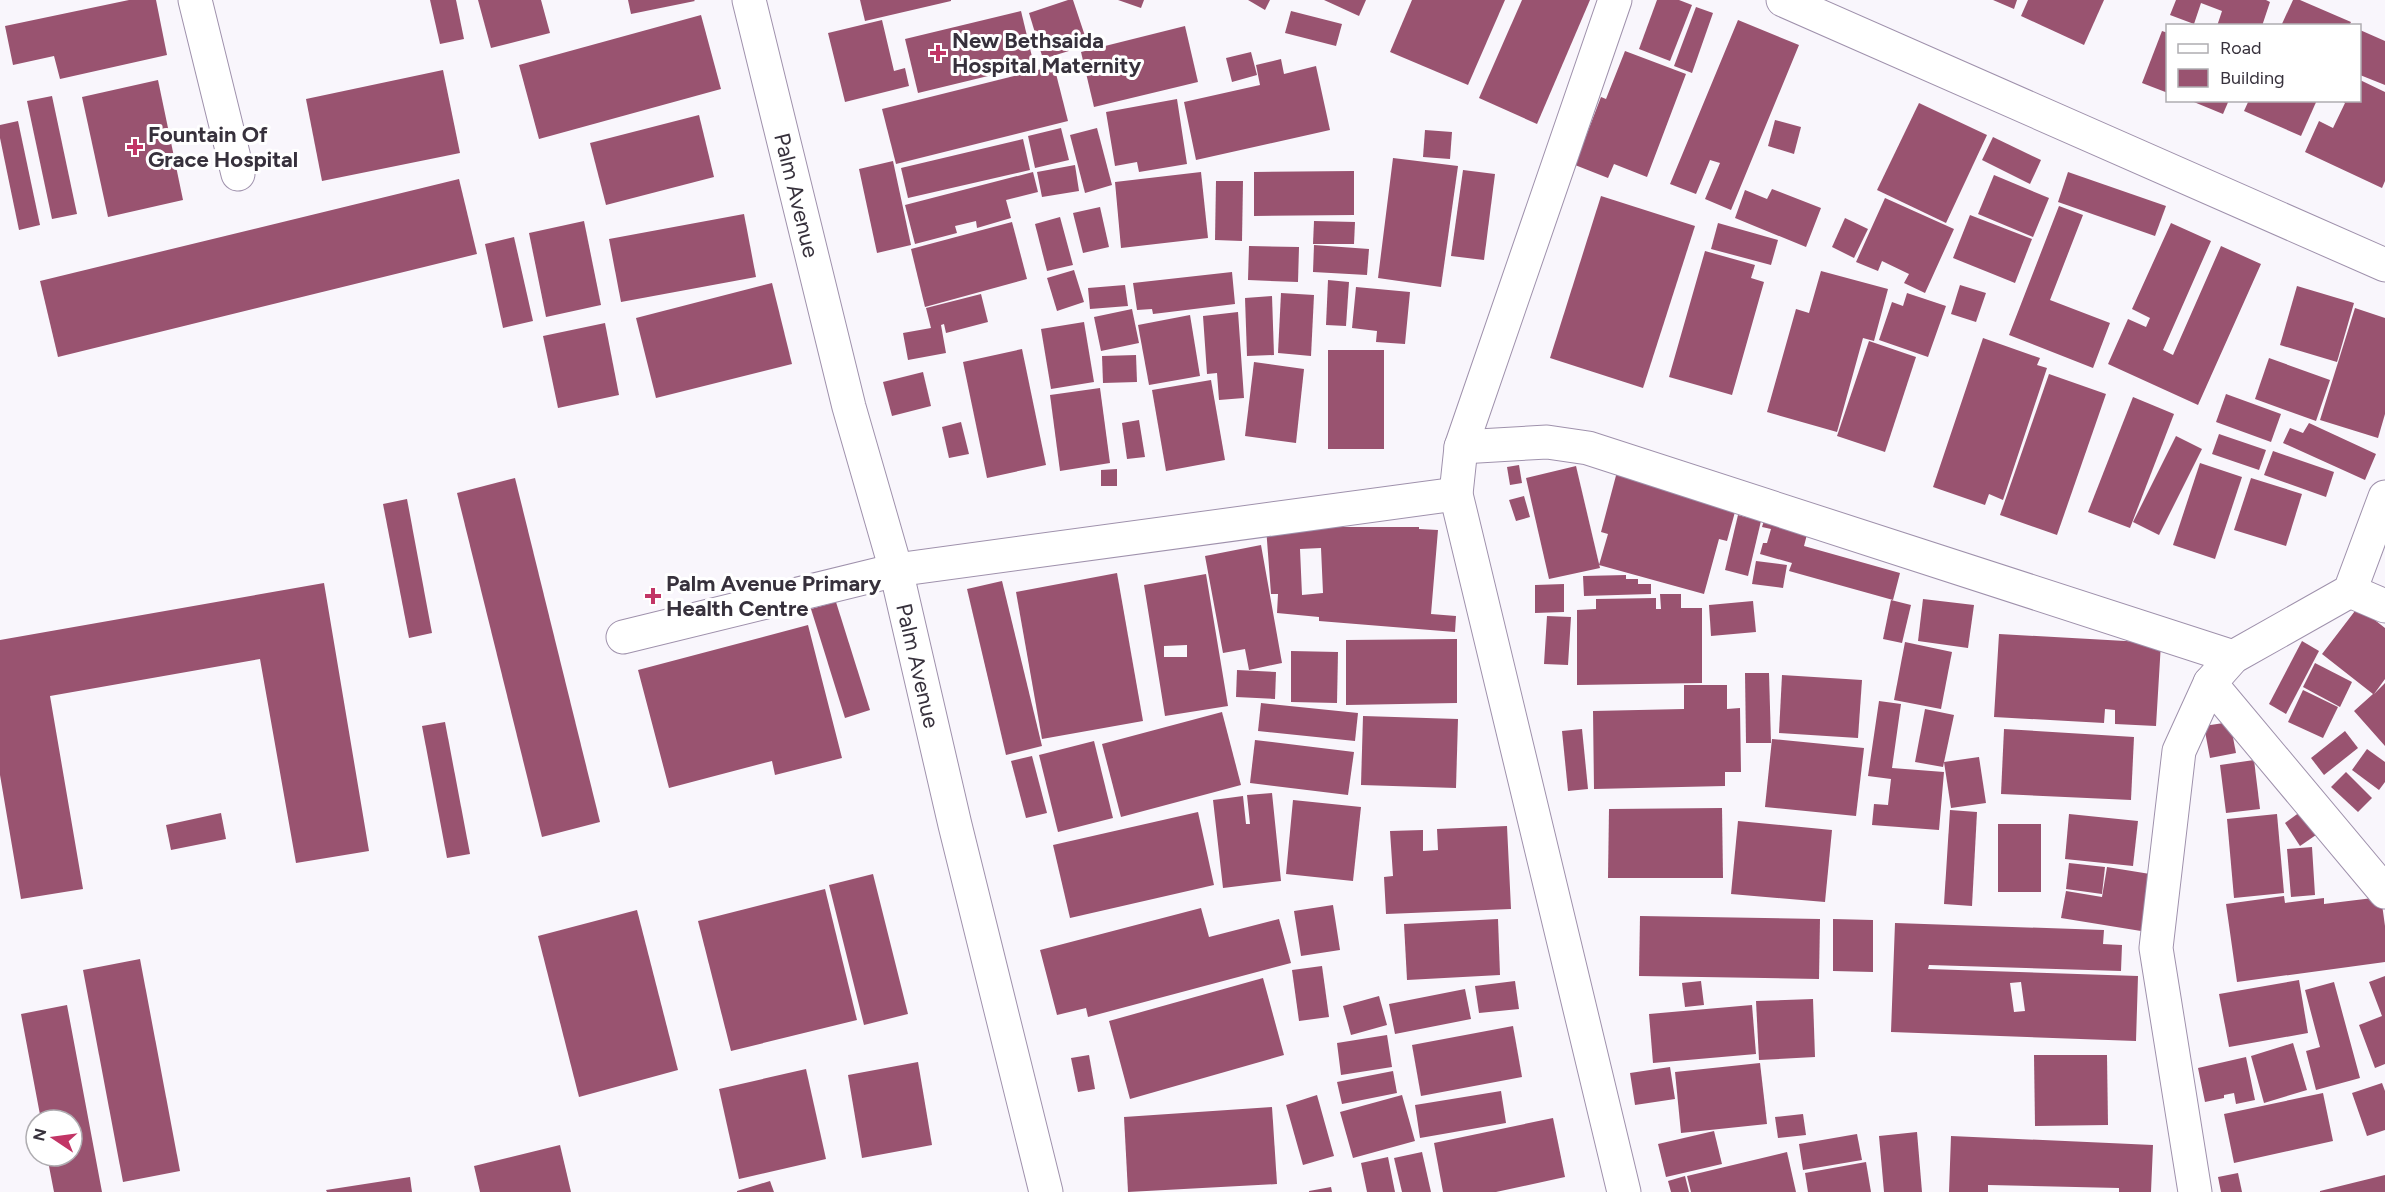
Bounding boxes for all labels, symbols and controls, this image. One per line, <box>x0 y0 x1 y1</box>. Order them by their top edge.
legend <box>2166 24 2361 102</box>
place label: New Bethsaida Hospital Maternity <box>952 27 1141 79</box>
text: Road <box>2220 37 2261 59</box>
marker: New Bethsaida Hospital Maternity <box>929 44 947 62</box>
text: Building <box>2220 67 2285 89</box>
place label: Fountain Of Grace Hospital <box>148 121 298 173</box>
street label: Palm Avenue <box>769 130 825 260</box>
marker: Fountain Of Grace Hospital <box>126 138 144 156</box>
place label: Palm Avenue Primary Health Centre <box>666 570 881 622</box>
marker: Palm Avenue Primary Health Centre <box>644 587 662 605</box>
street label: Palm Avenue <box>891 601 946 731</box>
north arrow <box>24 1108 84 1168</box>
text: N <box>29 1127 51 1143</box>

